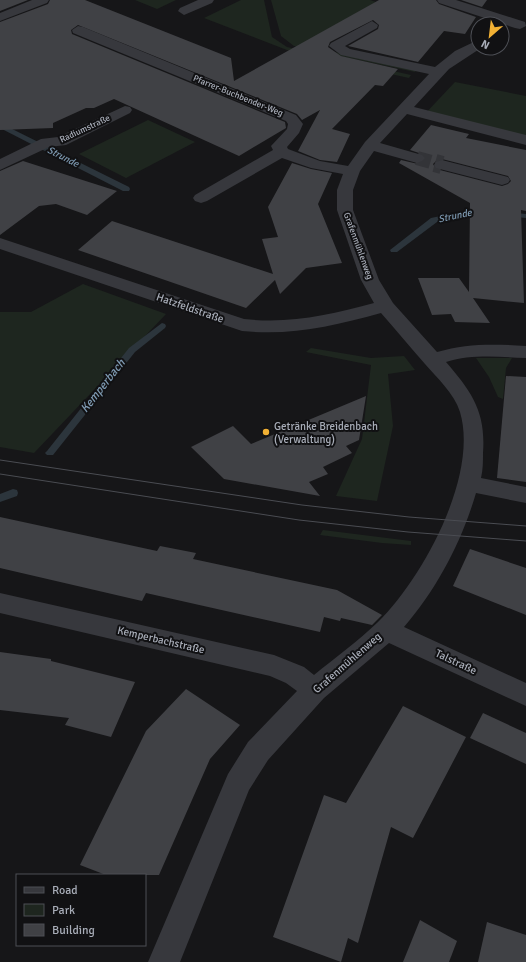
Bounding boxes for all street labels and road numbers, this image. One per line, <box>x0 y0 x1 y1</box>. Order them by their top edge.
street label: Pfarrer-Buchbender-Weg <box>191 73 285 119</box>
street label: Radiumstraße <box>58 112 112 145</box>
street label: Grafenmühlenweg <box>341 211 375 281</box>
street label: Hatzfeldstraße <box>155 290 225 326</box>
street label: Kemperbachstraße <box>116 624 206 656</box>
street label: Grafenmühlenweg <box>310 630 384 696</box>
street label: Talstraße <box>433 647 479 677</box>

